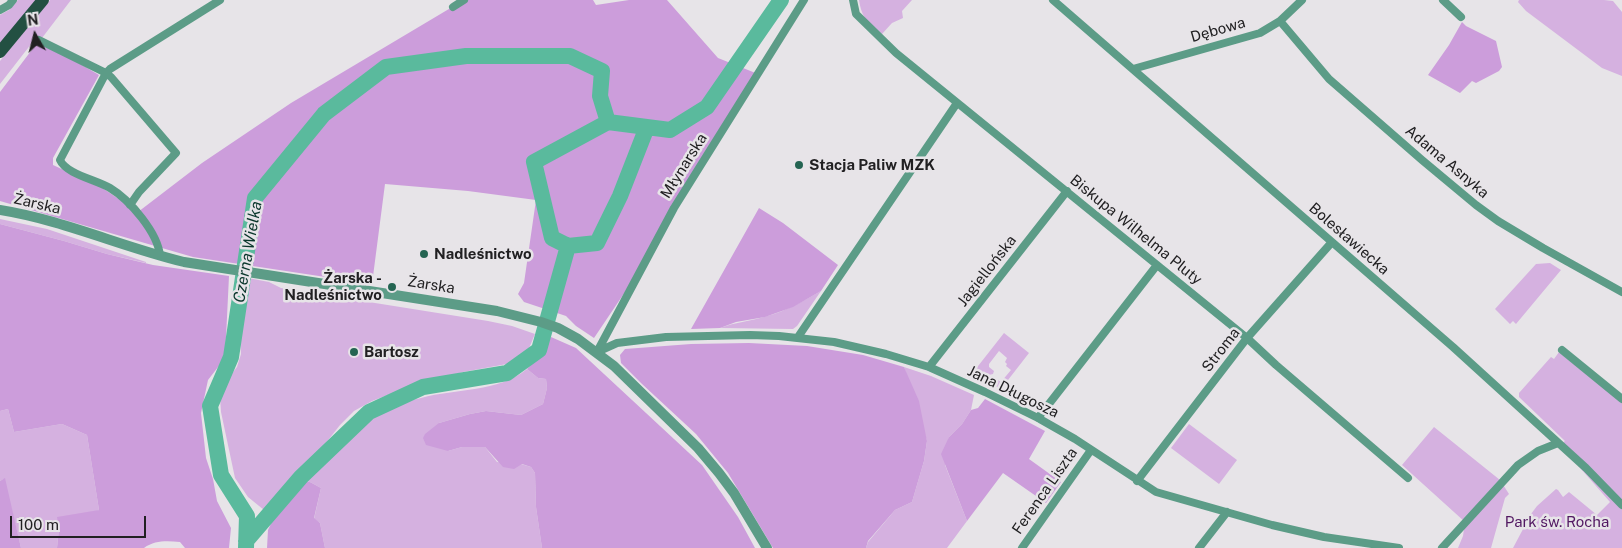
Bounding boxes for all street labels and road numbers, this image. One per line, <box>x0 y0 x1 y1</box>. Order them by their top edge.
street label: Dębowa <box>1189 14 1247 46</box>
street label: Adama Asnyka <box>1402 122 1492 202</box>
street label: Młynarska <box>657 130 711 202</box>
street label: Biskupa Wilhelma Pluty <box>1066 171 1206 289</box>
street label: Żarska <box>12 190 62 218</box>
street label: Bolesławiecka <box>1305 199 1393 279</box>
street label: Jagiellońska <box>954 232 1020 310</box>
street label: Żarska <box>406 272 456 298</box>
street label: Stroma <box>1198 324 1244 376</box>
street label: Jana Długosza <box>964 362 1062 422</box>
street label: Ferenca Liszta <box>1009 444 1081 538</box>

